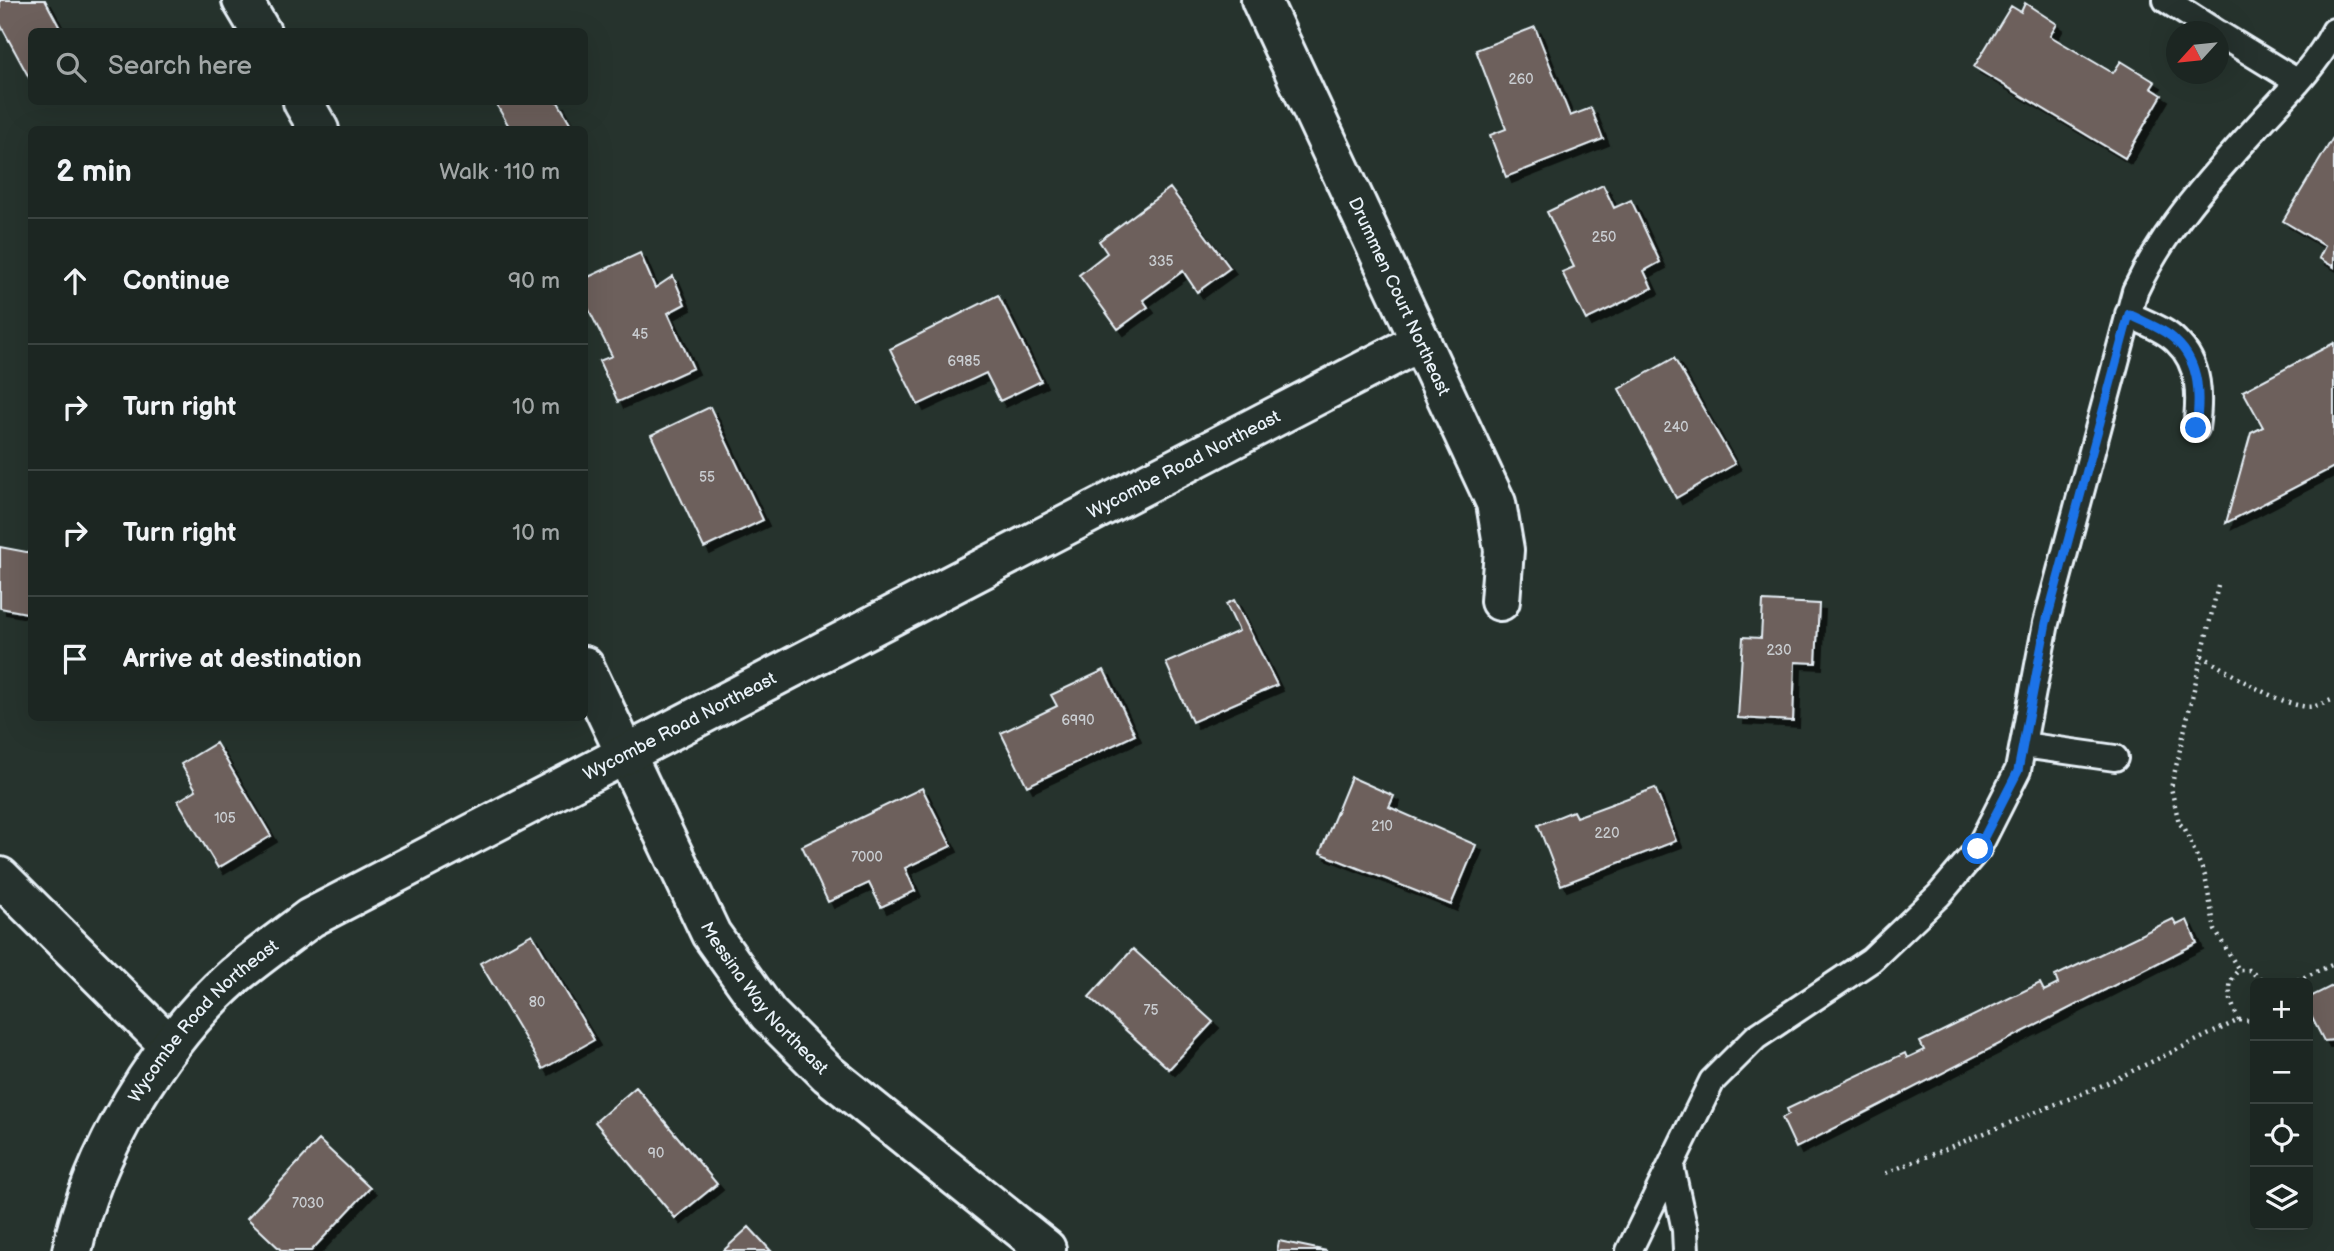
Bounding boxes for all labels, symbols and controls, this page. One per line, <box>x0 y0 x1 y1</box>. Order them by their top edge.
north arrow <box>2166 21 2229 84</box>
search box <box>28 28 588 105</box>
icon: search <box>52 48 90 86</box>
text: Search here <box>108 51 252 82</box>
house number: 260 <box>1508 71 1534 88</box>
text: 2 min <box>56 154 132 190</box>
text: Walk · 110 m <box>439 158 560 186</box>
street label: Drummen Court Northeast <box>1344 194 1454 399</box>
house number: 250 <box>1592 229 1616 246</box>
house number: 335 <box>1148 253 1174 270</box>
icon: ahead <box>56 262 94 300</box>
text: Continue <box>123 266 230 297</box>
text: 90 m <box>508 267 560 295</box>
house number: 45 <box>632 326 648 343</box>
house number: 6985 <box>948 353 980 370</box>
icon: right <box>56 388 94 426</box>
text: Turn right <box>123 392 236 423</box>
text: 10 m <box>512 393 560 421</box>
street label: Wycombe Road Northeast <box>1084 406 1284 523</box>
route end <box>2180 412 2211 443</box>
house number: 240 <box>1664 419 1688 436</box>
house number: 55 <box>699 469 715 486</box>
icon: right <box>56 514 94 552</box>
text: Turn right <box>123 518 236 549</box>
text: 10 m <box>512 519 560 547</box>
icon: arrive <box>56 640 94 678</box>
house number: 230 <box>1767 642 1791 659</box>
text: Arrive at destination <box>123 644 362 675</box>
street label: Wycombe Road Northeast <box>580 668 780 785</box>
house number: 6990 <box>1062 712 1094 729</box>
house number: 105 <box>214 810 236 827</box>
house number: 210 <box>1371 818 1393 835</box>
house number: 220 <box>1595 825 1619 842</box>
route start <box>1962 833 1993 864</box>
house number: 7000 <box>851 849 883 866</box>
street label: Messina Way Northeast <box>696 919 833 1079</box>
street label: Wycombe Road Northeast <box>124 935 283 1106</box>
map controls <box>2250 978 2313 1230</box>
button: + <box>2250 978 2313 1041</box>
house number: 80 <box>529 994 545 1011</box>
house number: 75 <box>1144 1002 1158 1019</box>
button: − <box>2250 1041 2313 1104</box>
button: locate <box>2250 1104 2313 1167</box>
house number: 90 <box>648 1145 664 1162</box>
button: layers <box>2250 1167 2313 1230</box>
house number: 7030 <box>292 1195 324 1212</box>

